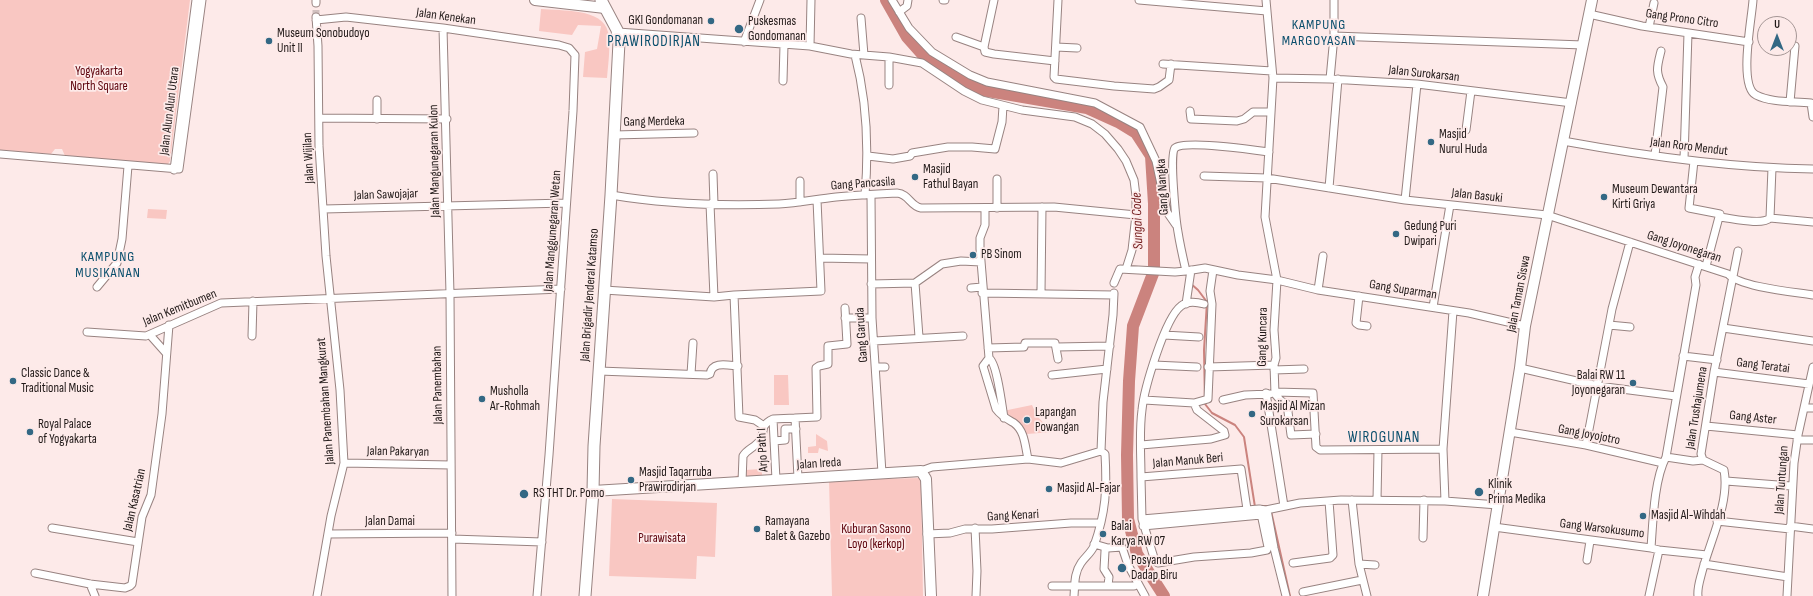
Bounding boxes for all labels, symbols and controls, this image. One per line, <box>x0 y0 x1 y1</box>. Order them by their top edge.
street label: Jalan Kenekan <box>415 5 477 29</box>
street label: Gang Prono Citro <box>1645 6 1719 32</box>
place label: GKI Gondomanan <box>628 13 703 29</box>
place label: Puskesmas Gondomanan <box>748 14 806 45</box>
marker: GKI Gondomanan <box>706 16 716 26</box>
north arrow <box>1757 16 1797 56</box>
district label: KAMPUNG MARGOYASAN <box>1282 17 1356 50</box>
text: U <box>1774 18 1780 31</box>
marker: Puskesmas Gondomanan <box>733 23 745 35</box>
place label: Museum Sonobudoyo Unit II <box>277 26 370 57</box>
district label: PRAWIRODIRJAN <box>607 33 701 51</box>
marker: Museum Sonobudoyo Unit II <box>264 36 274 46</box>
street label: Jalan Surokarsan <box>1388 63 1460 85</box>
park label: Yogyakarta North Square <box>70 64 128 95</box>
street label: Jalan Alun Alun Utara <box>157 66 183 156</box>
street label: Jalan Mangunegaran Kulon <box>426 104 444 218</box>
street label: Gang Merdeka <box>623 114 685 130</box>
place label: Masjid Nurul Huda <box>1439 127 1487 158</box>
street label: Jalan Wijilan <box>300 132 318 184</box>
street label: Jalan Roro Mendut <box>1649 134 1729 160</box>
marker: Masjid Nurul Huda <box>1426 137 1436 147</box>
street label: Gang Nangka <box>1154 158 1172 216</box>
place label: Masjid Fathul Bayan <box>923 162 978 193</box>
street label: Jalan Manggunegaran Wetan <box>541 170 565 292</box>
marker: Masjid Fathul Bayan <box>910 172 920 182</box>
street label: Gang Pancasila <box>830 174 896 194</box>
place label: Museum Dewantara Kirti Griya <box>1612 182 1698 213</box>
street label: Jalan Sawojajar <box>354 186 418 204</box>
street label: Jalan Basuki <box>1451 186 1503 206</box>
water label: Sungai Code <box>1129 192 1147 250</box>
marker: Museum Dewantara Kirti Griya <box>1599 192 1609 202</box>
place label: Gedung Puri Dwipari <box>1404 219 1456 250</box>
street label: Jalan Brigadir Jenderal Katamso <box>578 228 602 362</box>
street label: Gang Joyonegaran <box>1645 228 1723 266</box>
marker: Gedung Puri Dwipari <box>1391 229 1401 239</box>
place label: PB Sinom <box>981 247 1022 263</box>
district label: KAMPUNG MUSIKANAN <box>75 249 141 282</box>
marker: PB Sinom <box>968 250 978 260</box>
street label: Jalan Taman Siswa <box>1504 254 1534 334</box>
street label: Gang Suparman <box>1368 277 1438 303</box>
street label: Jalan Kemitbumen <box>141 286 219 330</box>
street label: Gang Garuda <box>852 307 872 363</box>
street label: Gang Kuncara <box>1255 307 1271 367</box>
street label: Jalan Panembahan Mangkurat <box>314 337 338 465</box>
street label: Jalan Panembahan <box>430 346 446 424</box>
street label: Gang Teratai <box>1735 355 1791 377</box>
place label: Classic Dance & Traditional Music <box>21 366 94 397</box>
street label: Jalan Trushajumena <box>1683 366 1711 450</box>
place label: Balai RW 11 Joyonegaran <box>1572 368 1625 399</box>
marker: Classic Dance & Traditional Music <box>8 376 18 386</box>
marker: Balai RW 11 Joyonegaran <box>1628 378 1638 388</box>
place label: Musholla Ar-Rohmah <box>490 384 540 415</box>
marker: Musholla Ar-Rohmah <box>477 394 487 404</box>
place label: Masjid Al Mizan Surokarsan <box>1260 399 1325 430</box>
place label: Lapangan Powangan <box>1035 405 1079 436</box>
street label: Gang Aster <box>1729 408 1777 428</box>
marker: Masjid Al Mizan Surokarsan <box>1247 409 1257 419</box>
marker: Lapangan Powangan <box>1022 415 1032 425</box>
place label: Royal Palace of Yogyakarta <box>38 417 97 448</box>
street label: Gang Joyojotro <box>1557 421 1621 449</box>
marker: Royal Palace of Yogyakarta <box>25 427 35 437</box>
street label: Arjo Path I <box>754 428 772 472</box>
district label: WIROGUNAN <box>1348 429 1420 447</box>
street label: Jalan Pakaryan <box>367 444 429 460</box>
street label: Jalan Tuntungan <box>1772 445 1792 515</box>
street label: Jalan Manuk Beri <box>1152 450 1224 472</box>
street label: Jalan Ireda <box>796 455 842 473</box>
place label: Masjid Taqarruba Prawirodirjan <box>639 465 712 496</box>
street label: Jalan Kasatrian <box>120 467 150 533</box>
marker: Masjid Taqarruba Prawirodirjan <box>626 475 636 485</box>
place label: Klinik Prima Medika <box>1488 477 1546 508</box>
place label: Masjid Al-Fajar <box>1057 481 1120 497</box>
marker: Masjid Al-Fajar <box>1044 484 1054 494</box>
place label: RS THT Dr. Pomo <box>533 486 604 502</box>
marker: Klinik Prima Medika <box>1473 486 1485 498</box>
marker: RS THT Dr. Pomo <box>518 488 530 500</box>
street label: Gang Kenari <box>987 507 1039 525</box>
place label: Masjid Al-Wihdah <box>1651 508 1726 524</box>
marker: Masjid Al-Wihdah <box>1638 511 1648 521</box>
street label: Jalan Damai <box>365 514 415 530</box>
place label: Ramayana Balet & Gazebo <box>765 514 830 545</box>
street label: Gang Warsokusumo <box>1559 516 1645 542</box>
place label: Balai Karya RW 07 <box>1111 519 1165 550</box>
park label: Kuburan Sasono Loyo (kerkop) <box>841 522 911 553</box>
marker: Ramayana Balet & Gazebo <box>752 524 762 534</box>
marker: Balai Karya RW 07 <box>1098 529 1108 539</box>
park label: Purawisata <box>638 531 686 547</box>
place label: Posyandu Dadap Biru <box>1131 553 1178 584</box>
marker: Posyandu Dadap Biru <box>1116 562 1128 574</box>

